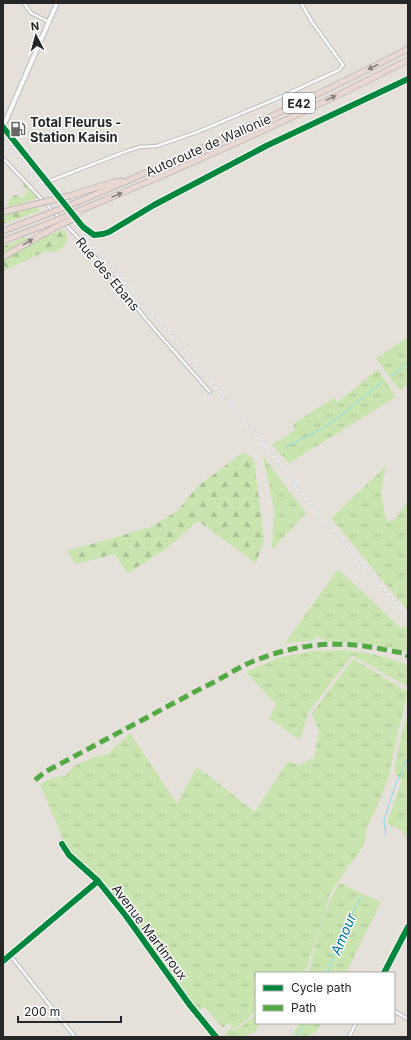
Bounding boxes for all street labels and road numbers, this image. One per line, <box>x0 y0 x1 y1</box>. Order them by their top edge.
road number: E42 <box>283 93 315 113</box>
street label: Autoroute de Wallonie <box>143 110 273 180</box>
street label: Rue des Ebans <box>73 234 143 314</box>
street label: Avenue Martinroux <box>109 881 191 983</box>

